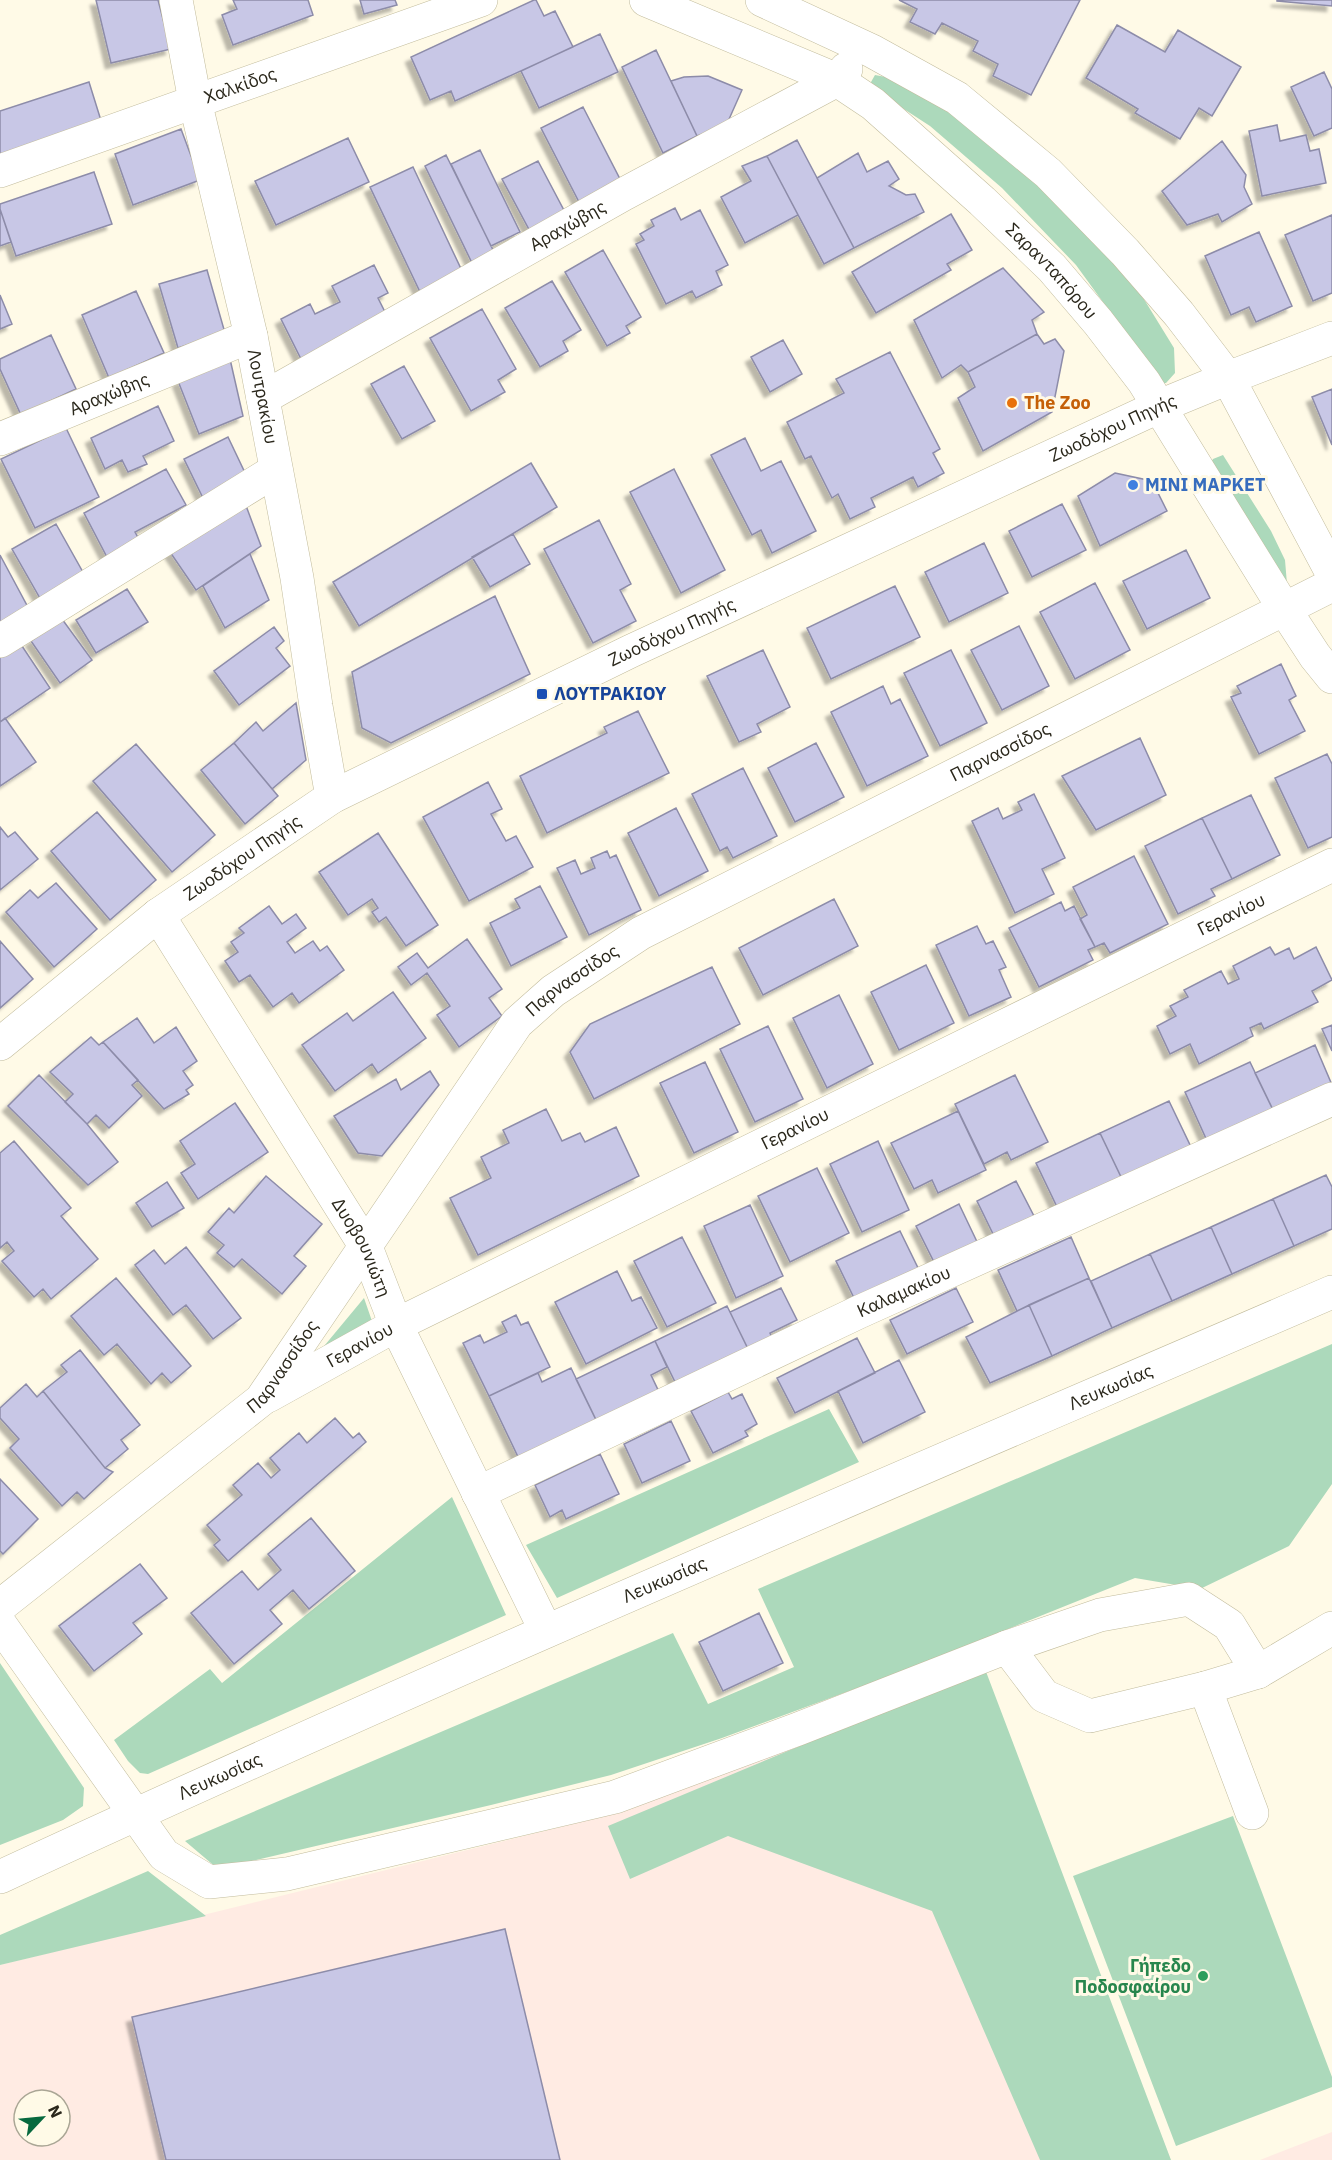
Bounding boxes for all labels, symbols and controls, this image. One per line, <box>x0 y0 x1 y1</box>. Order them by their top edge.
street label: Χαλκίδος <box>201 62 280 109</box>
street label: Αραχώβης <box>525 194 610 256</box>
street label: Σαρανταπόρου <box>1001 218 1103 324</box>
street label: Λουτρακίου <box>243 347 283 446</box>
street label: Αραχώβης <box>66 367 153 420</box>
street label: Ζωοδόχου Πηγής <box>1045 388 1180 467</box>
place label: The Zoo <box>1024 391 1091 414</box>
marker: The Zoo <box>1005 396 1019 410</box>
place label: ΜΙΝΙ ΜΑΡΚΕΤ <box>1145 473 1266 496</box>
marker: ΜΙΝΙ ΜΑΡΚΕΤ <box>1126 478 1140 492</box>
street label: Ζωοδόχου Πηγής <box>604 592 739 671</box>
place label: ΛΟΥΤΡΑΚΙΟΥ <box>554 682 667 705</box>
marker: ΛΟΥΤΡΑΚΙΟΥ <box>535 687 549 701</box>
street label: Παρνασσίδος <box>946 717 1054 787</box>
street label: Ζωοδόχου Πηγής <box>179 809 306 905</box>
street label: Γερανίου <box>1193 888 1269 940</box>
street label: Παρνασσίδος <box>520 939 623 1021</box>
street label: Γερανίου <box>757 1102 833 1155</box>
street label: Δυοβουνιώτη <box>327 1193 396 1300</box>
street label: Καλαμακίου <box>853 1260 954 1322</box>
street label: Παρνασσίδος <box>242 1315 323 1418</box>
street label: Γερανίου <box>322 1317 397 1372</box>
street label: Λευκωσίας <box>1065 1358 1156 1415</box>
street label: Λευκωσίας <box>619 1551 710 1608</box>
street label: Λευκωσίας <box>174 1747 266 1805</box>
place label: Γήπεδο Ποδοσφαίρου <box>1075 1954 1191 1998</box>
marker: Γήπεδο Ποδοσφαίρου <box>1196 1969 1210 1983</box>
north arrow <box>12 2088 72 2148</box>
text: N <box>44 2102 67 2121</box>

